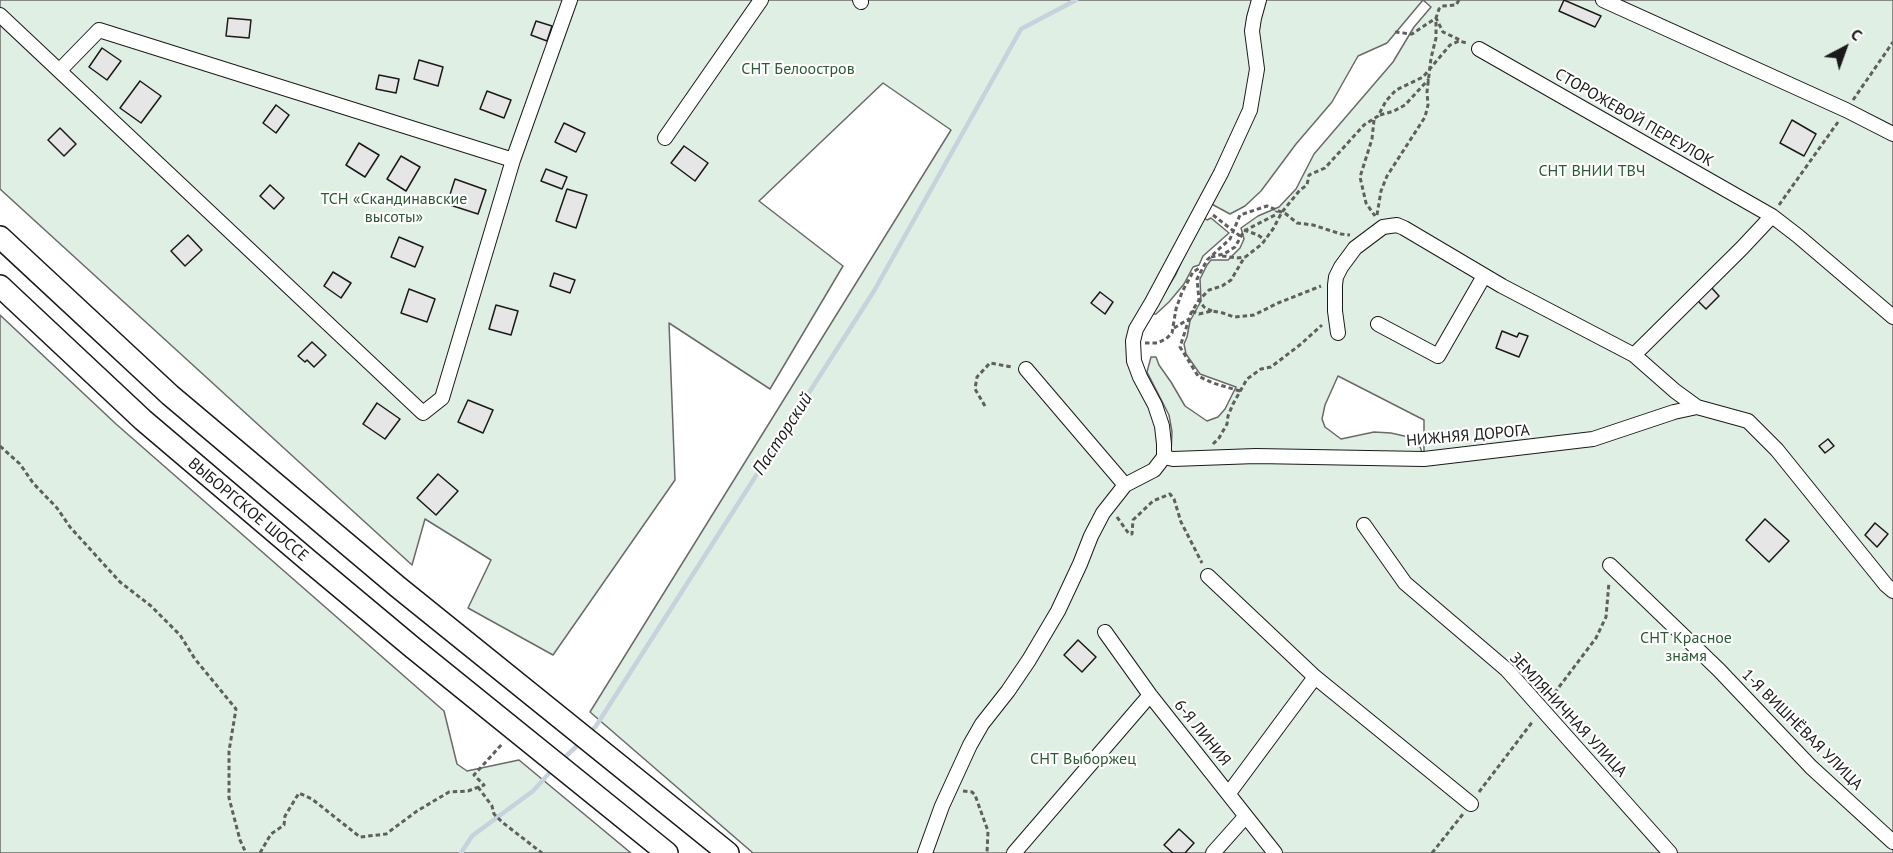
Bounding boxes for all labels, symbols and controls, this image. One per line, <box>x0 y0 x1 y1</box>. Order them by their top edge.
north arrow <box>1815 18 1875 78</box>
text: С <box>1847 24 1867 45</box>
park label: СНТ Белоостров <box>741 59 855 79</box>
street label: СТОРОЖЕВОЙ ПЕРЕУЛОК <box>1551 65 1717 171</box>
park label: СНТ ВНИИ ТВЧ <box>1538 161 1646 181</box>
park label: ТСН «Скандинавские высоты» <box>321 189 467 227</box>
water label: Пасторский <box>748 389 818 479</box>
street label: НИЖНЯЯ ДОРОГА <box>1405 421 1531 451</box>
street label: ВЫБОРГСКОЕ ШОССЕ <box>184 454 312 566</box>
park label: СНТ Красное знамя <box>1640 628 1732 666</box>
street label: ЗЕМЛЯНИЧНАЯ УЛИЦА <box>1505 649 1631 781</box>
street label: 1-Я ВИШНЁВАЯ УЛИЦА <box>1738 666 1866 794</box>
street label: 6-Я ЛИНИЯ <box>1170 696 1234 770</box>
park label: СНТ Выборжец <box>1030 749 1136 769</box>

